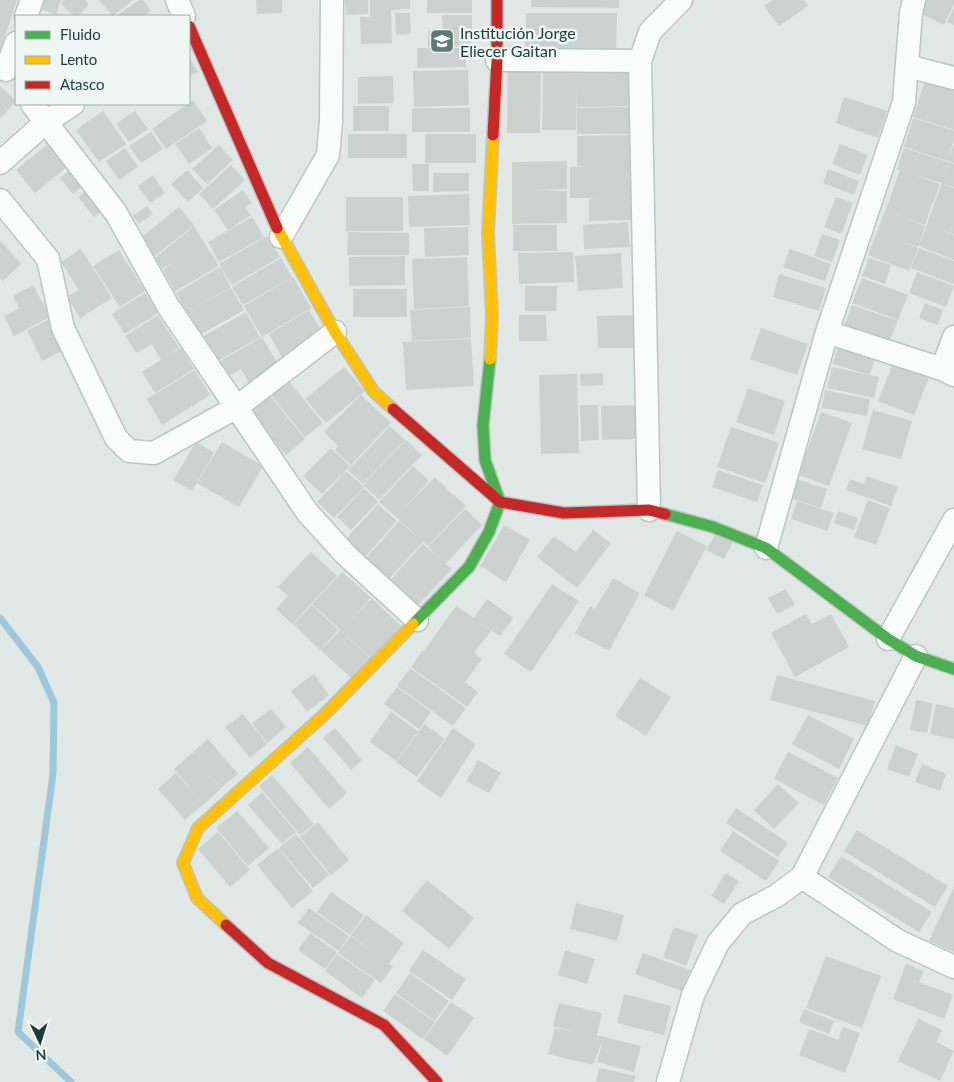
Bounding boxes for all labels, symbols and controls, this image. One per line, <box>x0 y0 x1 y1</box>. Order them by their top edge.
legend <box>15 15 190 105</box>
place label: Institución Jorge Eliecer Gaitan <box>460 23 576 60</box>
text: Fluido <box>60 25 101 43</box>
school or university icon: Institución Jorge Eliecer Gaitan <box>429 28 455 54</box>
text: Lento <box>60 50 97 68</box>
text: Atasco <box>60 75 105 93</box>
north arrow <box>15 1017 65 1067</box>
text: N <box>35 1047 47 1064</box>

